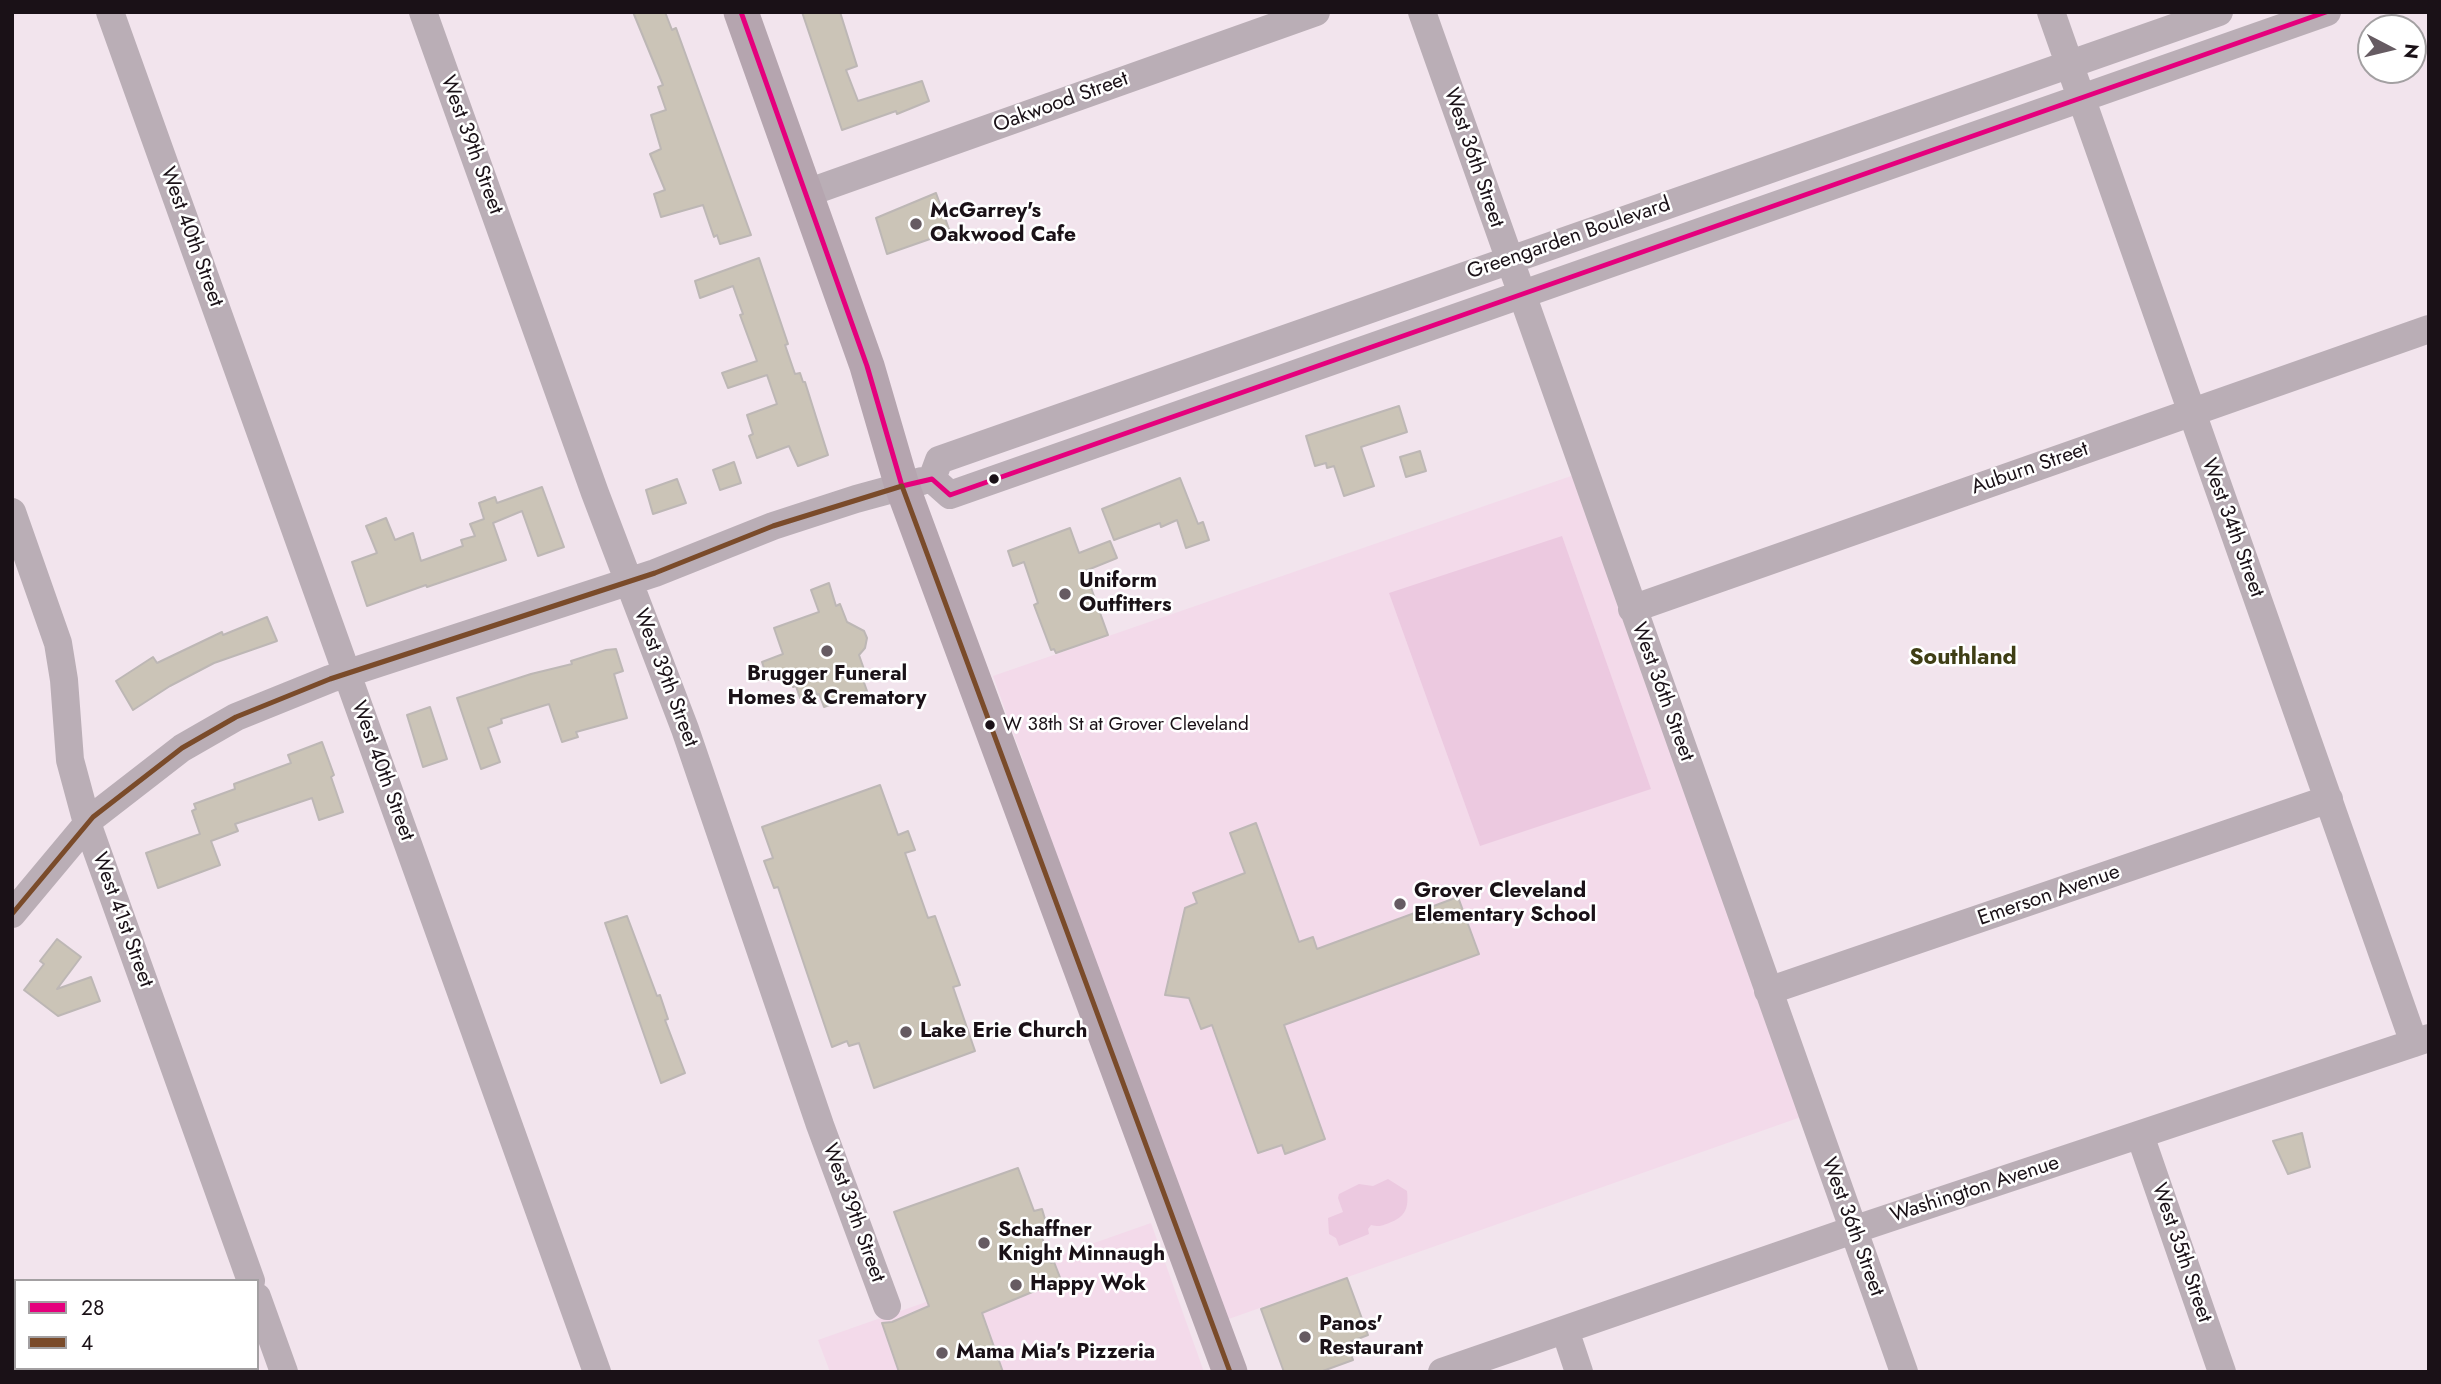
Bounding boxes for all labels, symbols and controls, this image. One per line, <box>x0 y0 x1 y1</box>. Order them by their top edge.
north arrow <box>2357 14 2427 84</box>
text: N <box>2397 42 2426 61</box>
street label: Oakwood Street <box>990 67 1132 139</box>
street label: West 39th Street <box>434 72 508 218</box>
street label: West 36th Street <box>1437 85 1509 231</box>
street label: West 40th Street <box>154 164 228 310</box>
street label: Greengarden Boulevard <box>1464 192 1674 286</box>
place label: McGarrey's Oakwood Cafe <box>930 199 1076 249</box>
marker: McGarrey's Oakwood Cafe <box>908 216 924 232</box>
street label: Auburn Street <box>1968 437 2092 501</box>
street label: West 34th Street <box>2195 455 2269 601</box>
unlabelled marker <box>987 472 1001 486</box>
place label: Uniform Outfitters <box>1079 569 1172 619</box>
marker: Uniform Outfitters <box>1057 586 1073 602</box>
street label: West 39th Street <box>627 605 703 751</box>
street label: West 36th Street <box>1625 619 1699 765</box>
marker: Brugger Funeral Homes & Crematory <box>819 643 835 659</box>
district label: Southland <box>1909 644 2017 672</box>
place label: Brugger Funeral Homes & Crematory <box>728 662 926 712</box>
street label: West 40th Street <box>345 698 419 844</box>
place label: W 38th St at Grover Cleveland <box>1003 714 1249 736</box>
marker: W 38th St at Grover Cleveland <box>983 718 997 732</box>
street label: West 41st Street <box>86 849 158 991</box>
street label: Emerson Avenue <box>1975 860 2123 932</box>
place label: Grover Cleveland Elementary School <box>1414 879 1596 929</box>
marker: Grover Cleveland Elementary School <box>1392 896 1408 912</box>
place label: Lake Erie Church <box>920 1019 1087 1045</box>
marker: Lake Erie Church <box>898 1024 914 1040</box>
street label: West 39th Street <box>816 1140 890 1286</box>
street label: Washington Avenue <box>1887 1151 2063 1229</box>
street label: West 36th Street <box>1815 1154 1889 1300</box>
street label: West 35th Street <box>2145 1180 2217 1326</box>
place label: Schaffner Knight Minnaugh <box>998 1218 1165 1268</box>
marker: Schaffner Knight Minnaugh <box>976 1235 992 1251</box>
place label: Happy Wok <box>1030 1272 1146 1298</box>
marker: Happy Wok <box>1008 1277 1024 1293</box>
legend <box>14 1279 259 1370</box>
text: 28 <box>81 1293 104 1323</box>
place label: Panos' Restaurant <box>1319 1312 1423 1362</box>
text: 4 <box>81 1328 93 1358</box>
marker: Panos' Restaurant <box>1297 1329 1313 1345</box>
place label: Mama Mia's Pizzeria <box>956 1340 1155 1366</box>
marker: Mama Mia's Pizzeria <box>934 1345 950 1361</box>

